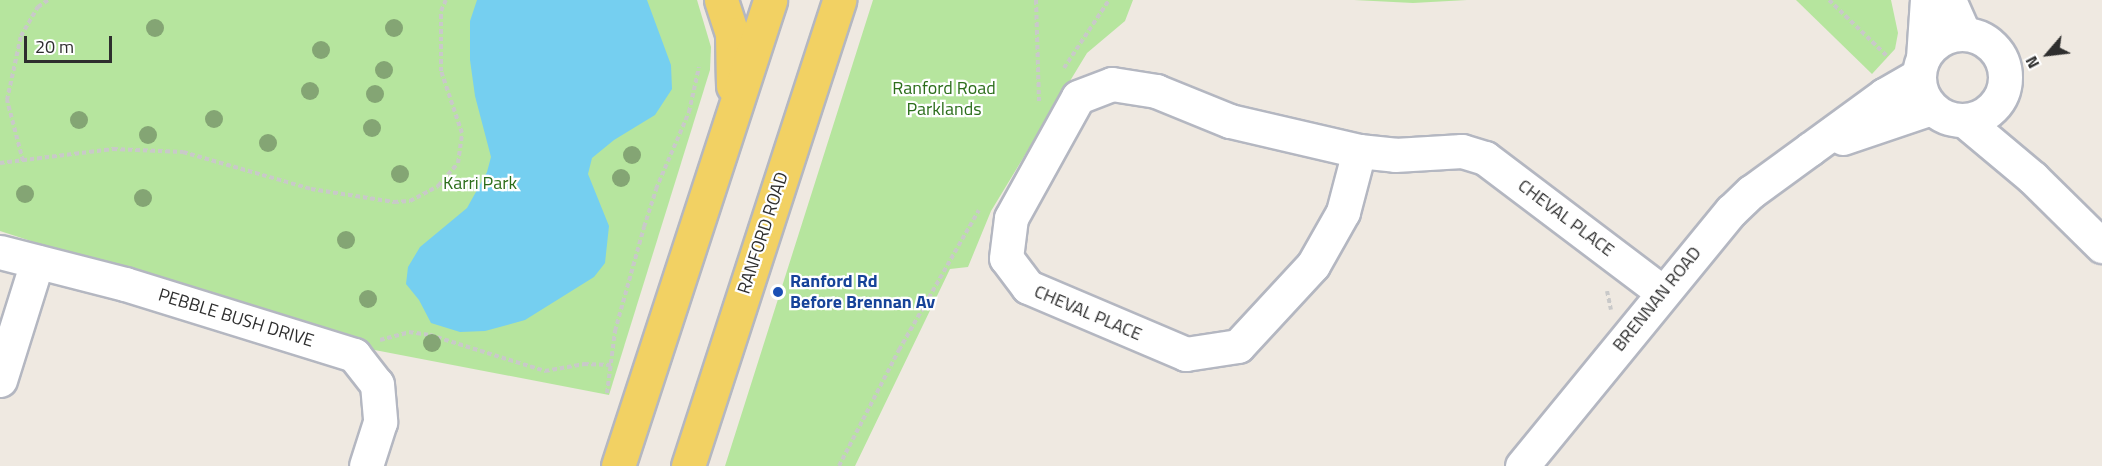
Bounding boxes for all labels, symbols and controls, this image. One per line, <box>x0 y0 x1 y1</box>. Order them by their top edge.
scale bar <box>27 24 116 62</box>
north arrow <box>2018 24 2078 84</box>
text: 20 m <box>35 33 74 60</box>
text: N <box>2019 52 2045 73</box>
park label: Ranford Road Parklands <box>892 78 996 121</box>
street label: RANFORD ROAD <box>733 169 793 297</box>
park label: Karri Park <box>443 172 517 194</box>
street label: CHEVAL PLACE <box>1514 175 1618 261</box>
street label: BRENNAN ROAD <box>1608 242 1706 356</box>
place label: Ranford Rd Before Brennan Av <box>790 271 935 314</box>
street label: CHEVAL PLACE <box>1031 281 1145 345</box>
street label: PEBBLE BUSH DRIVE <box>156 284 316 352</box>
marker: Ranford Rd Before Brennan Av <box>771 285 785 299</box>

